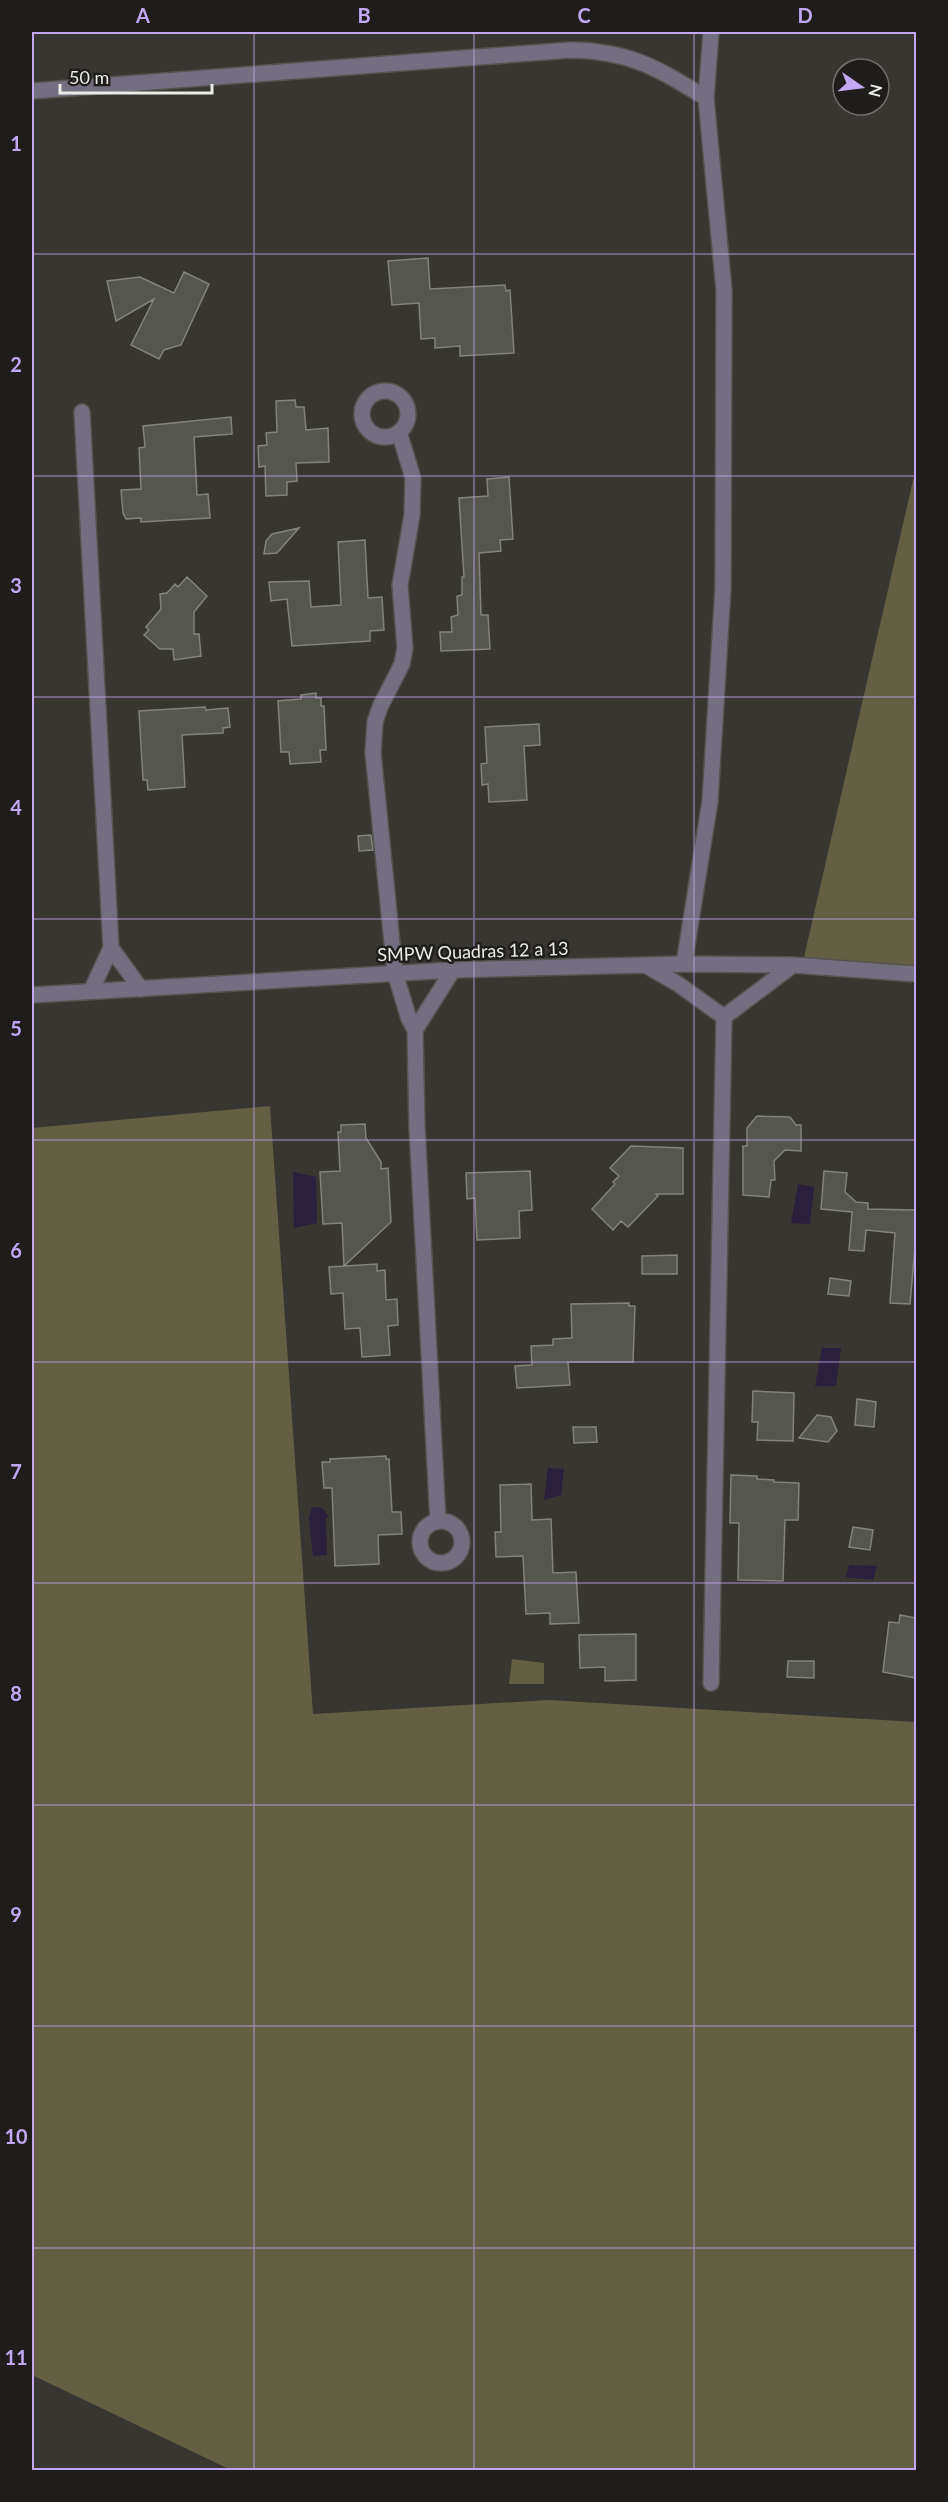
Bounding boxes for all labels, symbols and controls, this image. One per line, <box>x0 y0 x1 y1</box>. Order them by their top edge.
text: A <box>135 3 150 27</box>
text: B <box>357 3 371 27</box>
text: C <box>577 3 591 27</box>
text: D <box>797 3 813 27</box>
scale bar <box>60 57 212 95</box>
north arrow <box>831 57 891 117</box>
text: 50 m <box>69 66 109 88</box>
text: N <box>865 82 887 99</box>
text: 1 <box>10 131 22 155</box>
text: 2 <box>10 352 22 376</box>
text: 3 <box>10 573 22 597</box>
text: 4 <box>10 795 22 819</box>
street label: SMPW Quadras 12 a 13 <box>377 937 569 965</box>
text: 5 <box>10 1016 22 1040</box>
text: 6 <box>10 1238 22 1262</box>
text: 7 <box>10 1459 22 1483</box>
text: 8 <box>10 1681 22 1705</box>
text: 9 <box>10 1902 22 1926</box>
text: 10 <box>4 2124 28 2148</box>
text: 11 <box>4 2345 28 2369</box>

